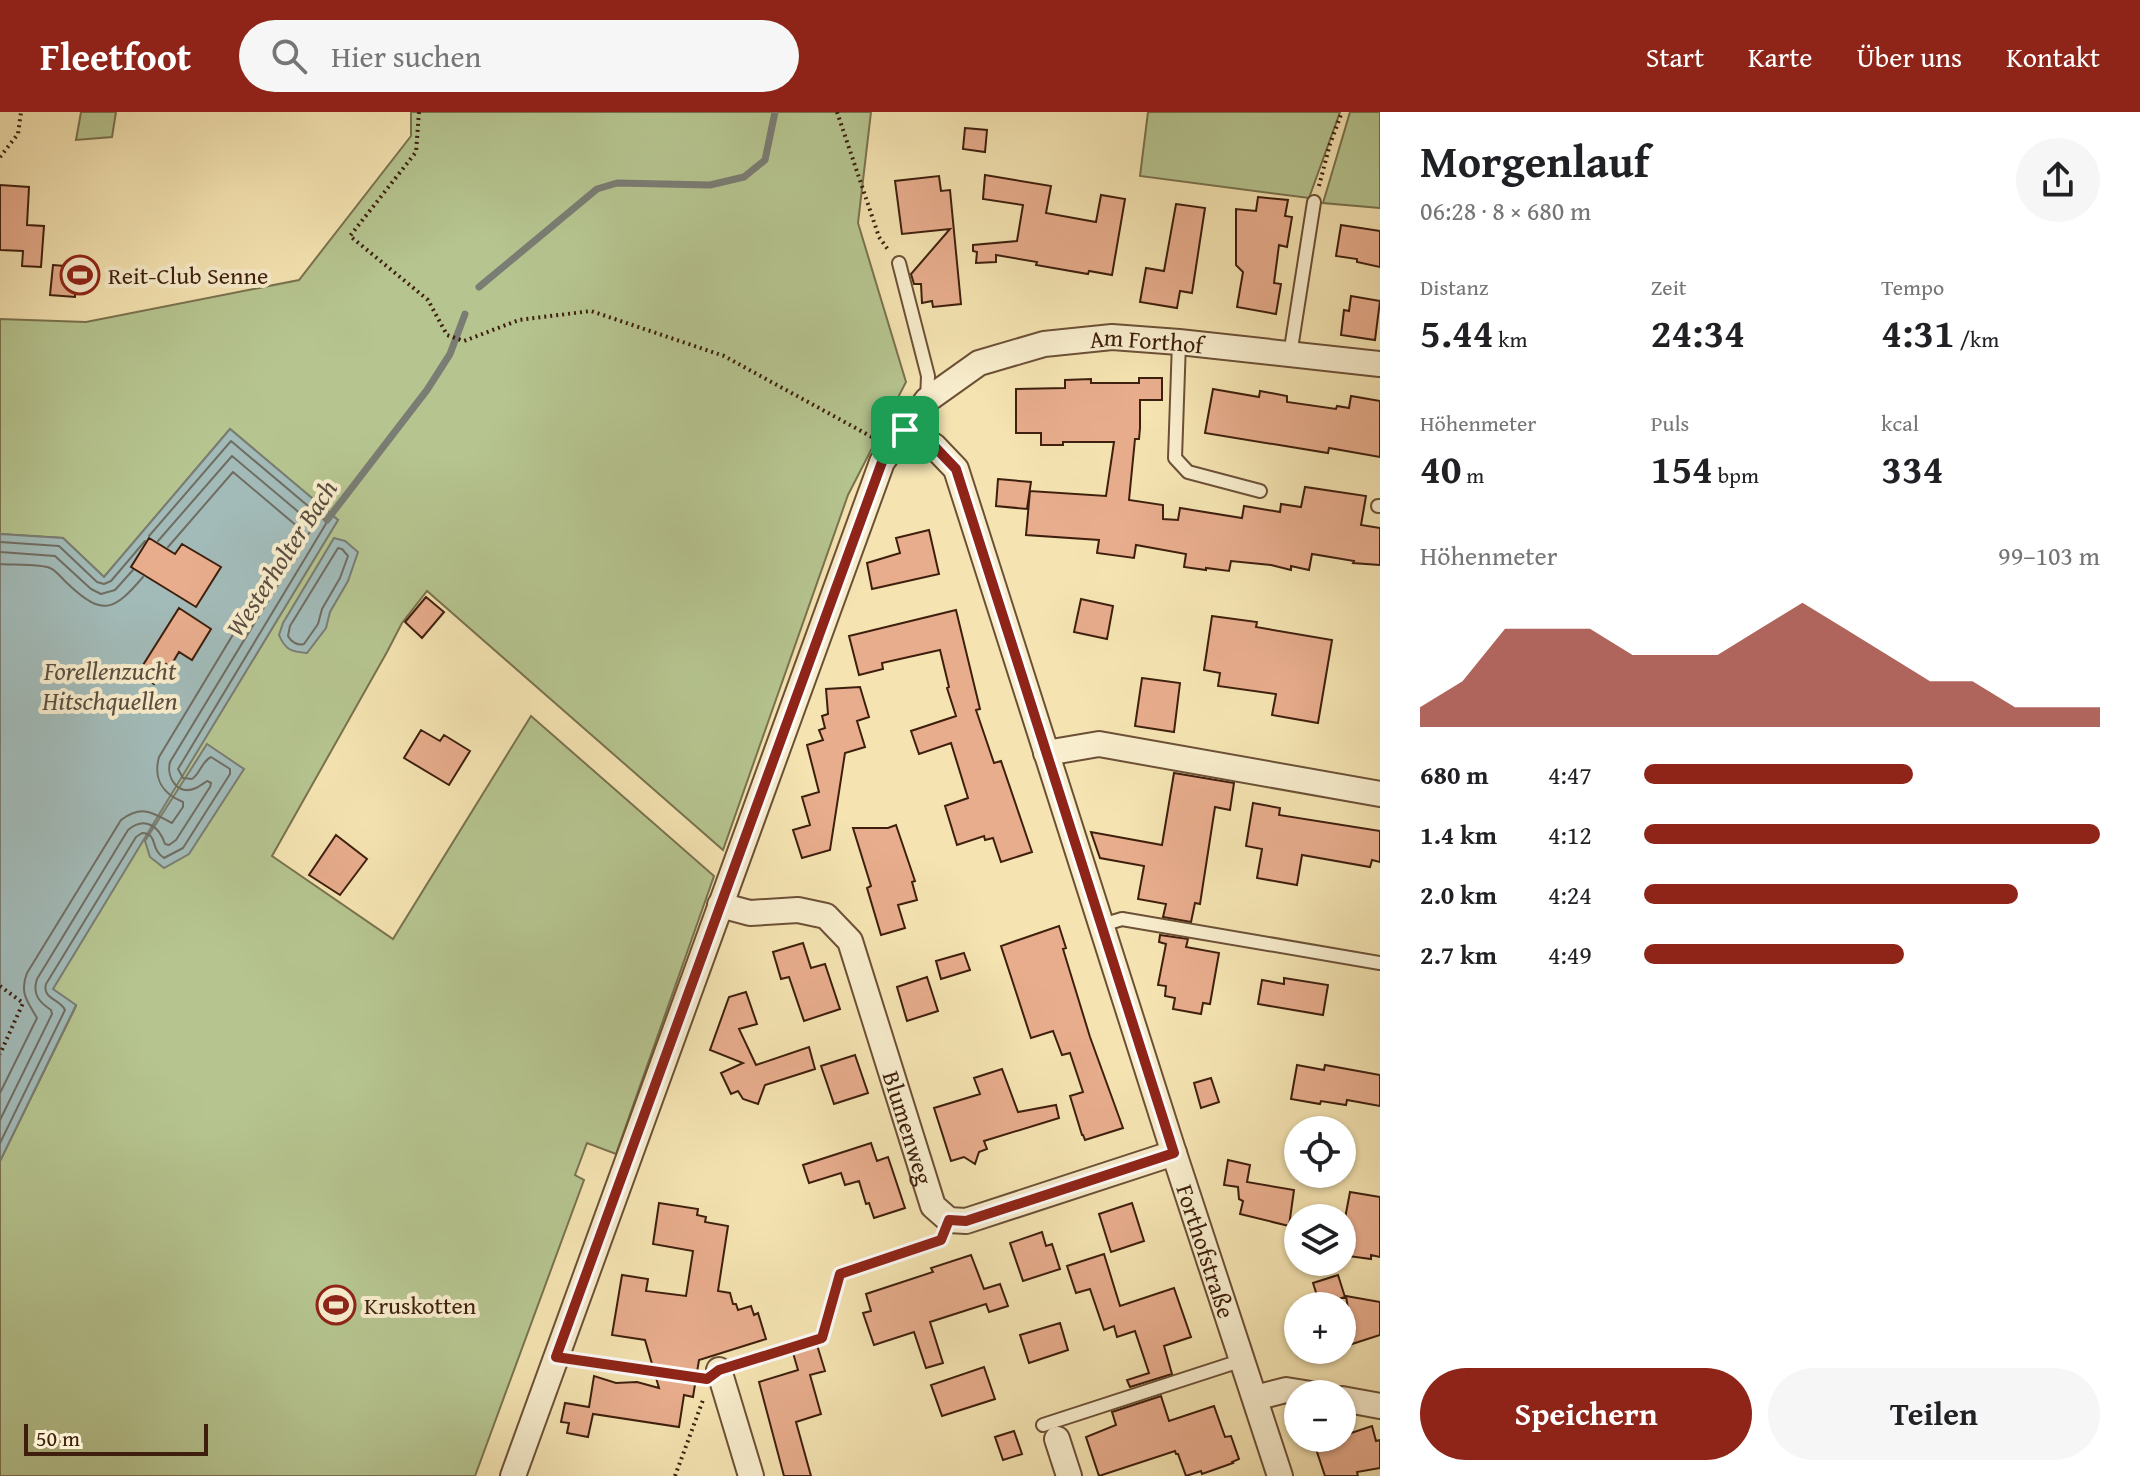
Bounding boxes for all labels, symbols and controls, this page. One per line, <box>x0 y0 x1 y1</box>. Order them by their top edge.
search box <box>239 20 799 92</box>
text: Fleetfoot <box>40 28 191 84</box>
icon: search <box>267 34 311 78</box>
text: Hier suchen <box>331 34 481 78</box>
text: Start <box>1646 36 1704 77</box>
text: Karte <box>1748 36 1812 77</box>
text: Über uns <box>1856 36 1962 77</box>
text: Kontakt <box>2006 36 2100 77</box>
text: Morgenlauf <box>1420 129 1649 193</box>
button: share <box>2016 138 2100 222</box>
text: 06:28 · 8 × 680 m <box>1420 191 1591 230</box>
sports icon: Reit-Club Senne <box>59 254 101 296</box>
place label: Reit-Club Senne <box>108 258 268 293</box>
text: Distanz <box>1420 271 1488 303</box>
text: Zeit <box>1651 271 1687 303</box>
text: Tempo <box>1881 271 1944 303</box>
text: 5.44 <box>1420 303 1493 362</box>
text: 24:34 <box>1651 303 1745 362</box>
text: 4:31 <box>1881 303 1955 362</box>
street label: Am Forthof <box>1088 319 1207 362</box>
text: km <box>1493 323 1527 355</box>
text: /km <box>1955 323 1999 355</box>
pin <box>871 396 939 464</box>
text: Höhenmeter <box>1420 407 1536 439</box>
text: Puls <box>1651 407 1689 439</box>
text: kcal <box>1881 407 1919 439</box>
icon: arrive <box>883 408 927 452</box>
text: 40 <box>1420 439 1461 498</box>
text: 154 <box>1651 439 1713 498</box>
text: 334 <box>1881 439 1944 498</box>
text: m <box>1461 459 1484 491</box>
text: bpm <box>1713 459 1759 491</box>
water label: Westerholter Bach <box>216 472 346 644</box>
text: Höhenmeter <box>1420 536 1557 575</box>
text: 99–103 m <box>1998 536 2100 575</box>
water label: Forellenzucht Hitschquellen <box>41 651 178 720</box>
text: 680 m <box>1420 755 1488 794</box>
text: 4:47 <box>1548 755 1592 794</box>
text: 1.4 km <box>1420 815 1497 854</box>
text: 4:12 <box>1548 815 1592 854</box>
text: 2.0 km <box>1420 875 1497 914</box>
text: 4:24 <box>1548 875 1592 914</box>
text: 2.7 km <box>1420 935 1497 974</box>
text: 4:49 <box>1548 935 1592 974</box>
street label: Blumenweg <box>874 1066 943 1189</box>
map controls <box>1284 1116 1356 1452</box>
button: locate <box>1284 1116 1356 1188</box>
street label: Forthofstraße <box>1168 1179 1244 1323</box>
button: layers <box>1284 1204 1356 1276</box>
sports icon: Kruskotten <box>315 1284 357 1326</box>
place label: Kruskotten <box>364 1288 477 1323</box>
button: + <box>1284 1292 1356 1364</box>
button: Speichern <box>1420 1368 1752 1460</box>
button: Teilen <box>1768 1368 2100 1460</box>
button: − <box>1284 1380 1356 1452</box>
scale bar <box>24 1420 208 1456</box>
text: 50 m <box>36 1422 80 1454</box>

